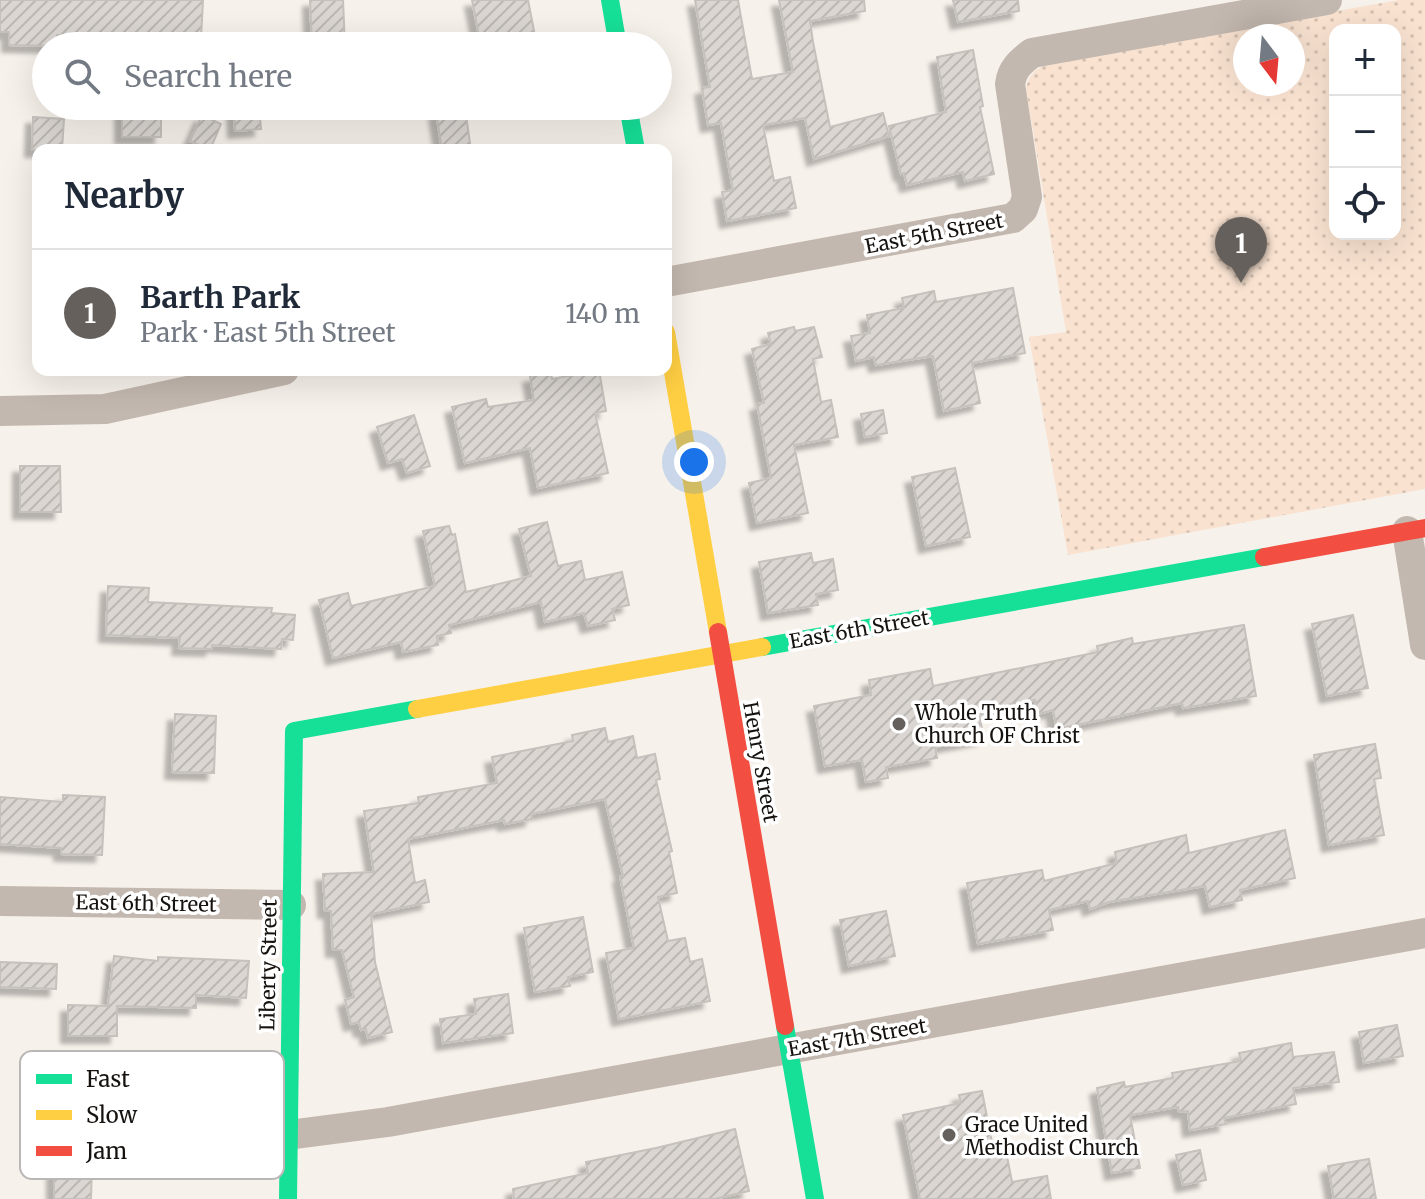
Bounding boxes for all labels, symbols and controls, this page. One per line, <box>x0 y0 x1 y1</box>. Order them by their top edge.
north arrow <box>1233 24 1305 96</box>
map controls <box>1329 24 1401 240</box>
button: + <box>1329 24 1401 96</box>
search box <box>32 32 672 120</box>
icon: search <box>60 54 104 98</box>
text: Search here <box>124 57 292 95</box>
button: − <box>1329 96 1401 168</box>
button: locate <box>1329 168 1401 240</box>
text: Nearby <box>64 175 184 217</box>
street label: East 5th Street <box>863 207 1005 259</box>
pin: 1 <box>1215 217 1267 283</box>
text: Barth Park <box>140 278 300 316</box>
text: 1 <box>84 297 96 330</box>
text: 140 m <box>565 297 640 330</box>
text: Park · East 5th Street <box>140 316 396 349</box>
your location <box>674 442 714 482</box>
street label: East 6th Street <box>787 604 931 654</box>
street label: Henry Street <box>738 700 784 825</box>
place label: Whole Truth Church OF Christ <box>914 700 1080 748</box>
marker: Whole Truth Church OF Christ <box>890 715 908 733</box>
street label: East 6th Street <box>75 889 217 917</box>
street label: Liberty Street <box>254 899 282 1031</box>
street label: East 7th Street <box>786 1012 929 1062</box>
legend <box>20 1051 284 1179</box>
text: Fast <box>86 1065 130 1093</box>
text: Slow <box>86 1101 137 1129</box>
place label: Grace United Methodist Church <box>965 1112 1139 1160</box>
marker: Grace United Methodist Church <box>940 1126 958 1144</box>
text: Jam <box>85 1137 127 1165</box>

